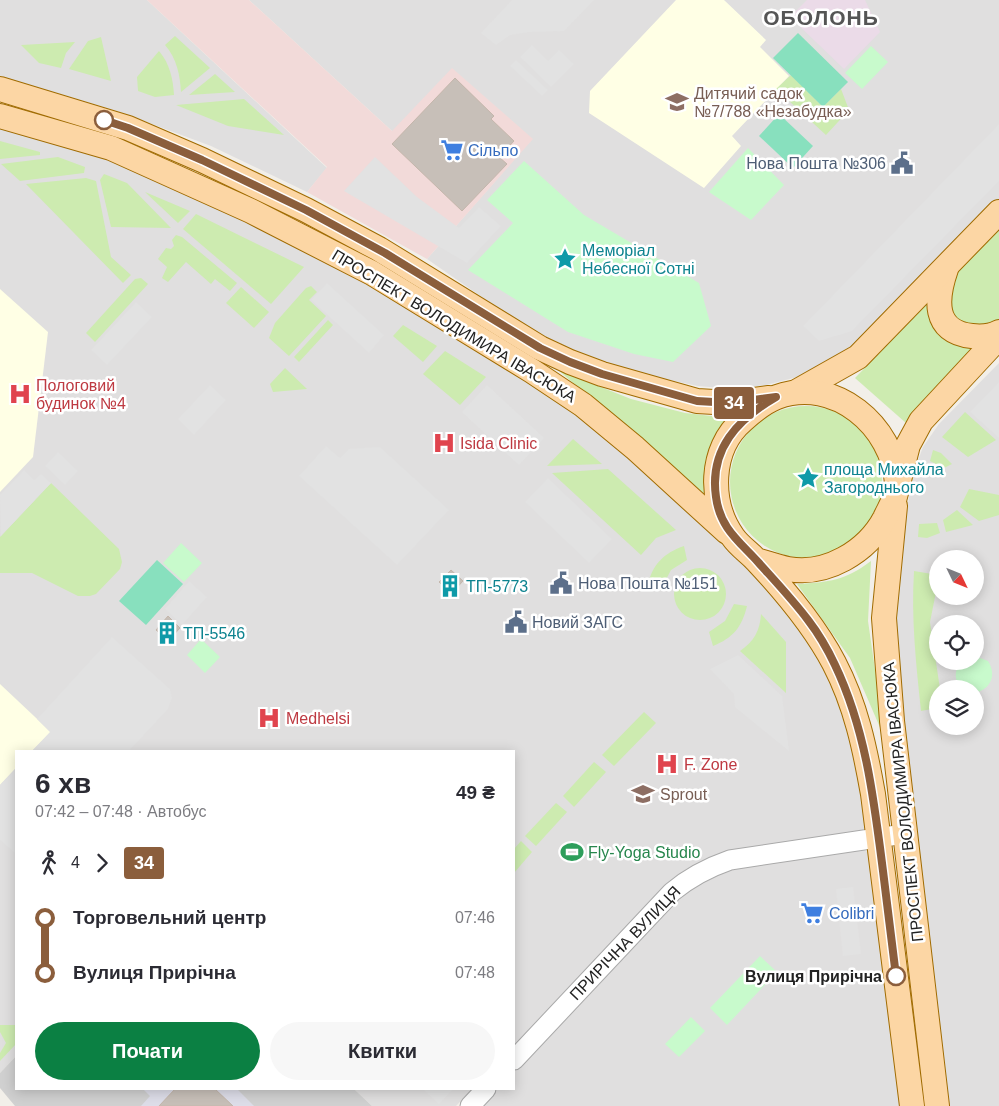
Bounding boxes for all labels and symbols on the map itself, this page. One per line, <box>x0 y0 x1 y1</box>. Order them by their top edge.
district label: ОБОЛОНЬ <box>763 6 879 29</box>
place label: Дитячий садок №7/788 «Незабудка» <box>694 85 852 120</box>
school or university icon: Дитячий садок №7/788 «Незабудка» <box>664 89 690 115</box>
unlabelled marker <box>94 110 114 130</box>
supermarket icon: Сільпо <box>439 137 465 163</box>
place label: Сільпо <box>468 142 518 159</box>
public building icon: Нова Пошта №306 <box>889 150 915 176</box>
place label: Нова Пошта №306 <box>746 155 886 172</box>
place label: Меморіал Небесної Сотні <box>582 242 695 277</box>
street label: ПРОСПЕКТ ВОЛОДИМИРА ІВАСЮКА <box>329 246 579 406</box>
place icon: Меморіал Небесної Сотні <box>552 246 578 272</box>
place label: Пологовий будинок №4 <box>36 377 126 412</box>
hospital icon: Пологовий будинок №4 <box>7 381 33 407</box>
line badge: 34 <box>712 387 756 419</box>
hospital icon: Isida Clinic <box>431 430 457 456</box>
place label: Isida Clinic <box>460 435 537 452</box>
place label: площа Михайла Загороднього <box>824 461 944 496</box>
place icon: площа Михайла Загороднього <box>795 465 821 491</box>
north arrow <box>929 550 984 605</box>
public building icon: Нова Пошта №151 <box>548 570 574 596</box>
building icon: ТП-5773 <box>437 573 463 599</box>
place label: Нова Пошта №151 <box>578 575 718 592</box>
place label: ТП-5773 <box>466 578 528 595</box>
public building icon: Новий ЗАГС <box>503 609 529 635</box>
place label: Новий ЗАГС <box>532 614 623 631</box>
building icon: ТП-5546 <box>154 620 180 646</box>
place label: ТП-5546 <box>183 625 245 642</box>
street label: ПРОСПЕКТ ВОЛОДИМИРА ІВАСЮКА <box>880 661 926 943</box>
hospital icon: Medhelsi <box>256 705 282 731</box>
place label: Medhelsi <box>286 710 350 727</box>
hospital icon: F. Zone <box>654 751 680 777</box>
place label: F. Zone <box>684 756 737 773</box>
school or university icon: Sprout <box>630 781 656 807</box>
place label: Sprout <box>660 786 708 803</box>
sports icon: Fly-Yoga Studio <box>559 839 585 865</box>
place label: Fly-Yoga Studio <box>588 844 700 861</box>
street label: ПРИРІЧНА ВУЛИЦЯ <box>566 883 684 1003</box>
supermarket icon: Colibri <box>799 900 825 926</box>
place label: Colibri <box>829 905 874 922</box>
marker: Вулиця Прирічна <box>886 966 906 986</box>
place label: Вулиця Прирічна <box>745 968 882 985</box>

